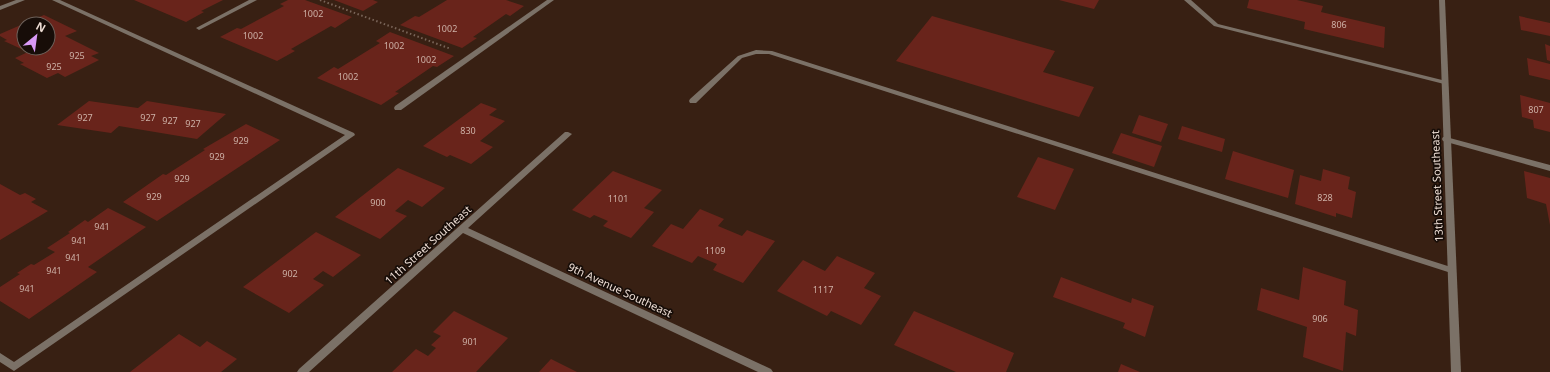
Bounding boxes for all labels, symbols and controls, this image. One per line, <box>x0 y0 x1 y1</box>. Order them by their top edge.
house number: 1002 <box>303 7 323 20</box>
north arrow <box>16 16 56 56</box>
text: N <box>34 18 49 36</box>
house number: 806 <box>1331 18 1347 31</box>
house number: 1002 <box>437 22 457 35</box>
house number: 1002 <box>243 29 263 42</box>
house number: 1002 <box>384 39 404 52</box>
house number: 925 <box>69 49 85 62</box>
house number: 1002 <box>416 53 436 66</box>
house number: 925 <box>46 60 62 73</box>
house number: 1002 <box>338 70 358 83</box>
house number: 807 <box>1528 103 1544 116</box>
house number: 927 <box>77 111 93 124</box>
house number: 927 <box>140 111 156 124</box>
house number: 927 <box>162 114 178 127</box>
house number: 927 <box>185 117 201 130</box>
house number: 830 <box>460 124 476 137</box>
street label: 13th Street Southeast <box>1427 130 1446 242</box>
house number: 929 <box>233 134 249 147</box>
house number: 929 <box>209 150 225 163</box>
house number: 929 <box>174 172 190 185</box>
house number: 929 <box>146 190 162 203</box>
house number: 828 <box>1317 191 1333 204</box>
house number: 1101 <box>608 192 628 205</box>
house number: 900 <box>370 196 386 209</box>
street label: 11th Street Southeast <box>381 202 474 288</box>
house number: 941 <box>94 220 110 233</box>
house number: 941 <box>71 234 87 247</box>
house number: 1109 <box>705 244 725 257</box>
house number: 941 <box>65 251 81 264</box>
street label: 9th Avenue Southeast <box>566 259 675 320</box>
house number: 941 <box>46 264 62 277</box>
house number: 902 <box>282 267 298 280</box>
house number: 941 <box>19 282 35 295</box>
house number: 1117 <box>813 283 833 296</box>
house number: 906 <box>1312 312 1328 325</box>
house number: 901 <box>462 335 478 348</box>

